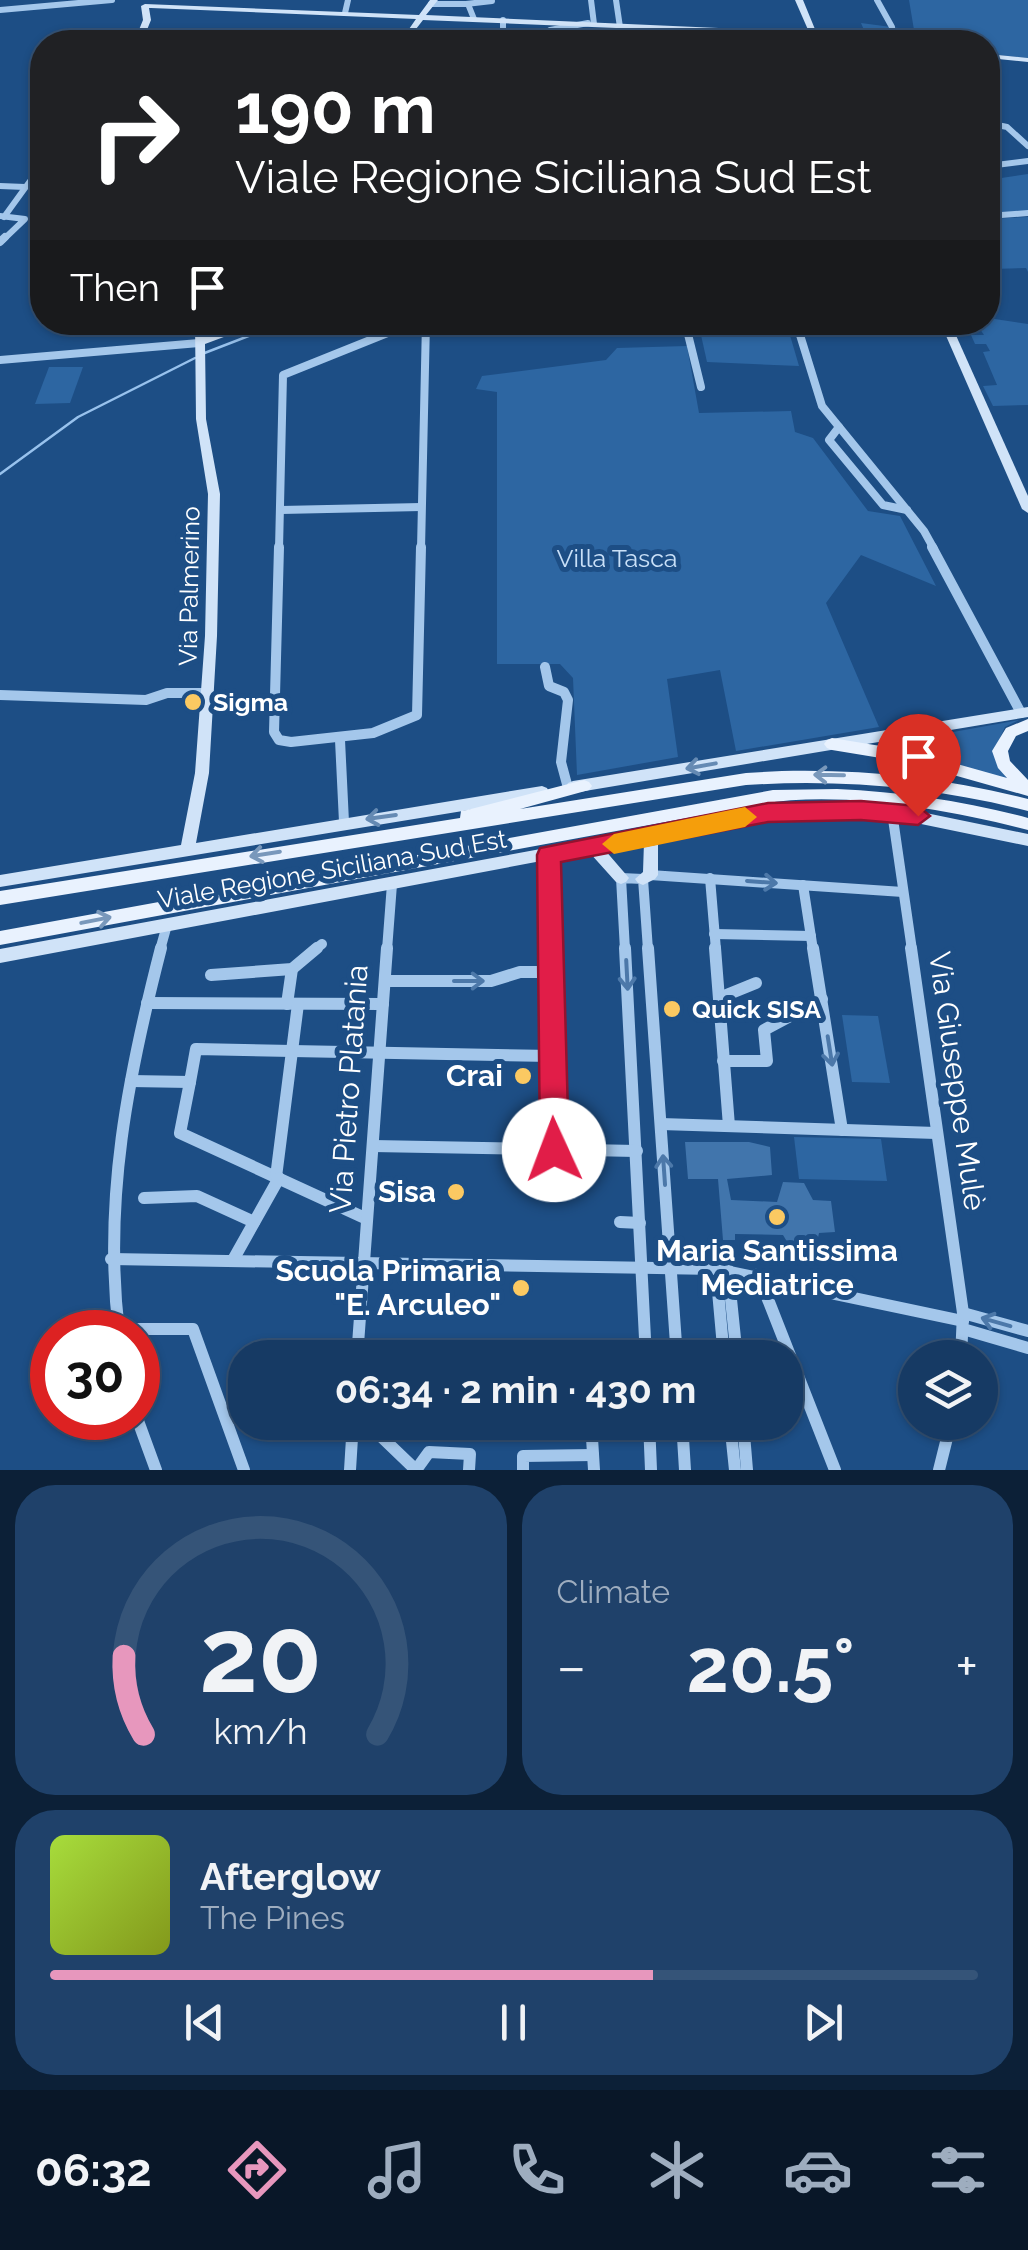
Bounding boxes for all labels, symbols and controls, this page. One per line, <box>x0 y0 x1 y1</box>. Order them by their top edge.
text: 190 m <box>235 67 436 149</box>
icon: right <box>70 70 200 200</box>
text: Viale Regione Siciliana Sud Est <box>235 151 872 204</box>
icon: arrive <box>180 260 235 315</box>
text: Then <box>70 265 160 310</box>
street label: Via Palmerino <box>173 506 205 666</box>
park label: Villa Tasca <box>557 543 677 573</box>
place label: Sigma <box>213 687 288 717</box>
marker: Sigma <box>182 691 204 713</box>
pin <box>876 714 961 817</box>
icon: arrive <box>891 729 946 784</box>
one-way arrow <box>686 757 718 776</box>
one-way arrow <box>813 766 846 784</box>
one-way arrow <box>365 809 397 827</box>
street label: Viale Regione Siciliana Sud Est <box>155 823 509 914</box>
one-way arrow <box>249 846 281 864</box>
one-way arrow <box>745 873 777 892</box>
one-way arrow <box>79 910 111 929</box>
street label: Via Giuseppe Mulè <box>922 949 993 1213</box>
one-way arrow <box>618 959 637 991</box>
street label: Via Pietro Platania <box>322 964 375 1214</box>
one-way arrow <box>452 972 485 990</box>
place label: Quick SISA <box>692 994 821 1024</box>
marker: Quick SISA <box>661 998 683 1020</box>
one-way arrow <box>821 1034 840 1066</box>
place label: Crai <box>446 1058 503 1093</box>
marker: Crai <box>512 1065 534 1087</box>
position arrow <box>502 1098 606 1202</box>
one-way arrow <box>654 1154 673 1187</box>
place label: Sisa <box>378 1174 436 1209</box>
marker: Sisa <box>445 1181 467 1203</box>
marker: Maria Santissima Mediatrice <box>766 1206 788 1228</box>
place label: Maria Santissima Mediatrice <box>656 1233 898 1302</box>
place label: Scuola Primaria "E. Arculeo" <box>275 1253 501 1322</box>
marker: Scuola Primaria "E. Arculeo" <box>510 1277 532 1299</box>
speed limit sign: 30 <box>30 1310 160 1440</box>
one-way arrow <box>980 1312 1012 1330</box>
map controls <box>898 1340 998 1440</box>
button: layers <box>898 1340 998 1440</box>
text: 06:34 · 2 min · 430 m <box>335 1367 696 1412</box>
text: Climate <box>557 1573 670 1610</box>
text: 20 <box>199 1594 322 1716</box>
text: 20.5° <box>687 1621 855 1710</box>
text: − <box>557 1634 586 1699</box>
text: + <box>955 1634 978 1699</box>
text: km/h <box>214 1710 308 1752</box>
text: Afterglow <box>200 1854 381 1899</box>
text: The Pines <box>200 1899 345 1936</box>
icon: previous <box>177 1995 232 2050</box>
icon: pause <box>486 1995 541 2050</box>
icon: next <box>796 1995 851 2050</box>
icon: directions <box>222 2135 292 2205</box>
icon: music <box>362 2135 432 2205</box>
icon: phone <box>502 2135 572 2205</box>
icon: climate <box>642 2135 712 2205</box>
icon: car <box>783 2135 853 2205</box>
icon: filters <box>923 2135 993 2205</box>
text: 06:32 <box>35 2144 152 2197</box>

